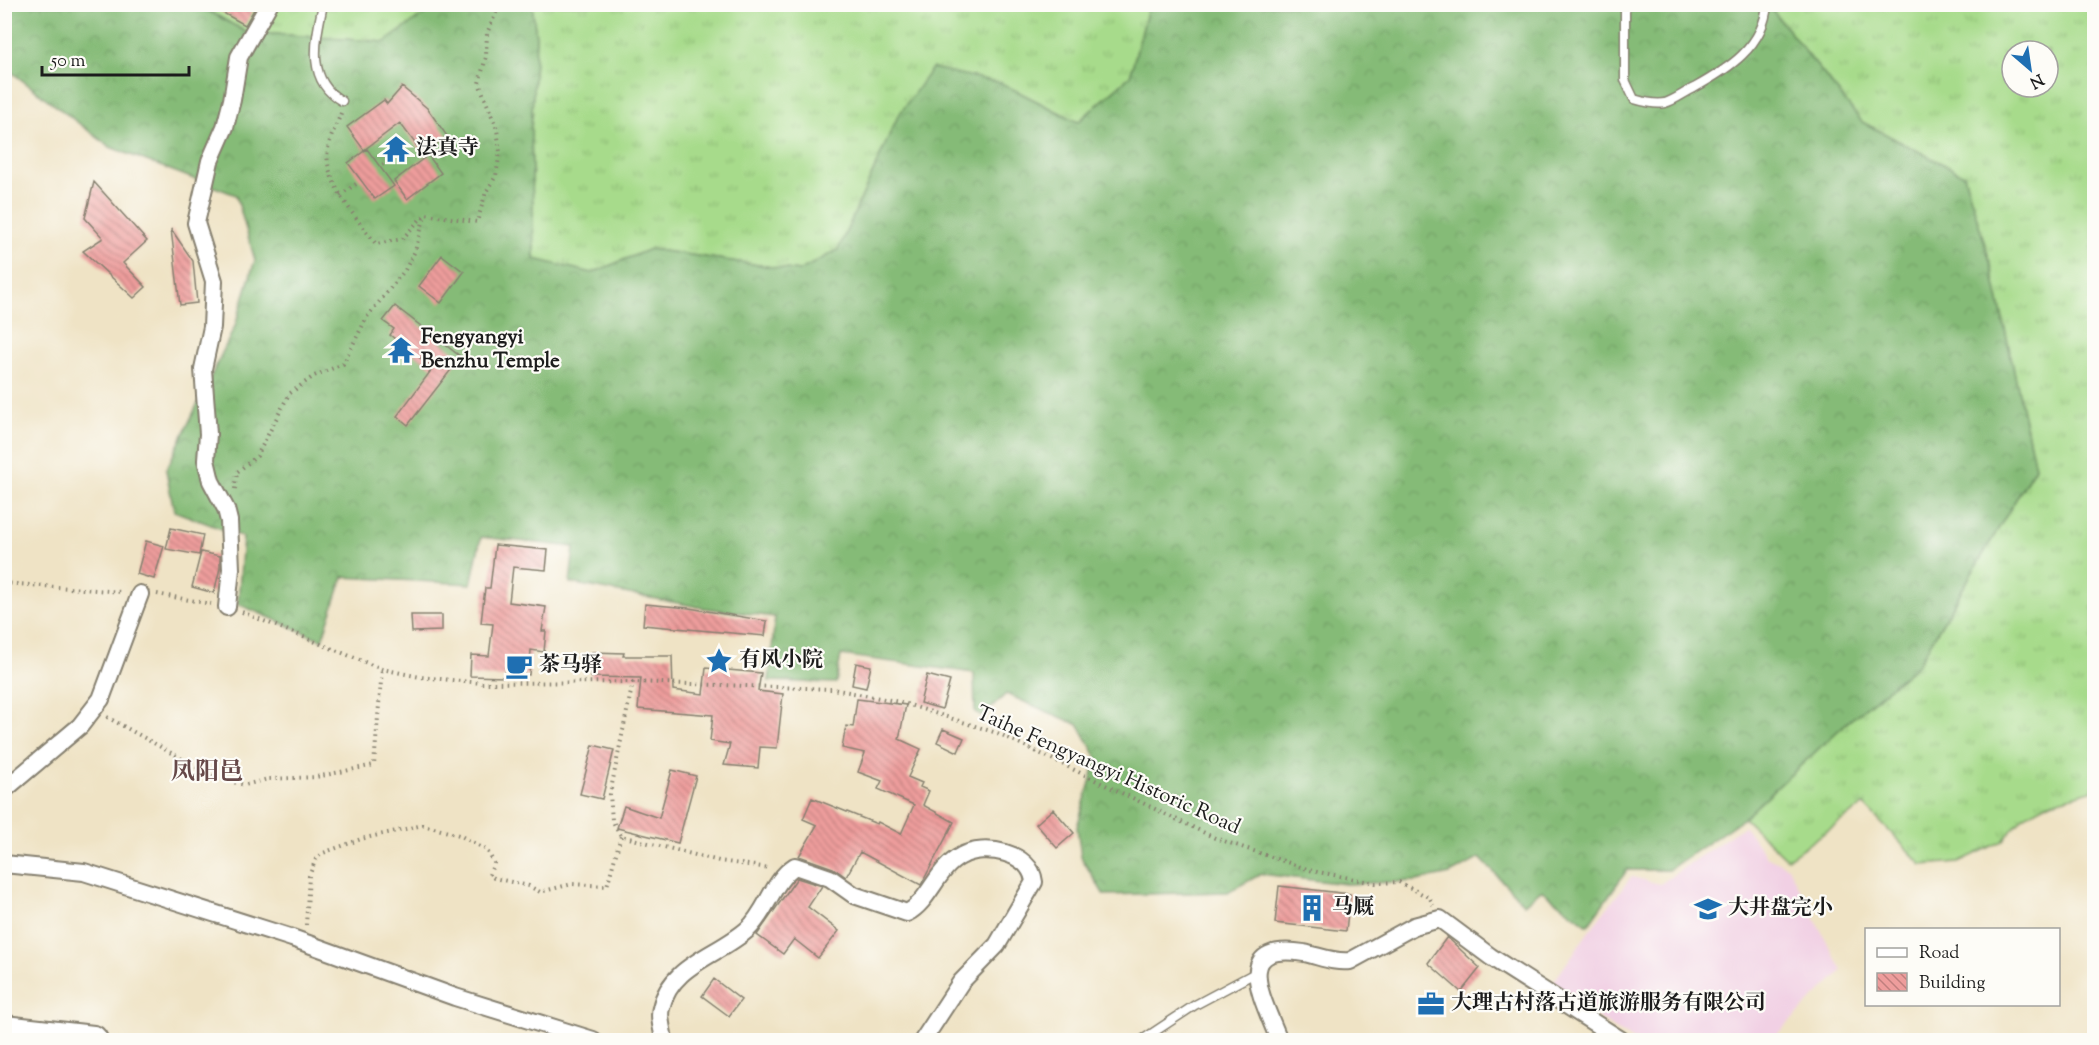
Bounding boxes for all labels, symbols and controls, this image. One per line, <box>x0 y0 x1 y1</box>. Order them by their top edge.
scale bar <box>42 39 189 77</box>
north arrow <box>2000 39 2060 99</box>
text: 50 m <box>50 49 86 75</box>
text: N <box>2025 67 2047 93</box>
temple icon: 法真寺 <box>381 134 411 164</box>
place label: 法真寺 <box>416 134 479 164</box>
place label: Fengyangyi Benzhu Temple <box>421 323 560 377</box>
temple icon: Fengyangyi Benzhu Temple <box>386 335 416 365</box>
place icon: 有风小院 <box>704 646 734 676</box>
place label: 有风小院 <box>739 646 823 676</box>
cafe icon: 茶马驿 <box>504 651 534 681</box>
place label: 茶马驿 <box>539 651 602 681</box>
street label: Taihe Fengyangyi Historic Road <box>971 699 1245 843</box>
district label: 凤阳邑 <box>171 756 243 790</box>
building icon: 马厩 <box>1297 893 1327 923</box>
place label: 马厩 <box>1332 893 1374 923</box>
school or university icon: 大井盘完小 <box>1693 894 1723 924</box>
place label: 大井盘完小 <box>1728 894 1833 924</box>
legend <box>1865 928 2060 1006</box>
text: Road <box>1919 941 1959 967</box>
text: Building <box>1919 971 1985 997</box>
office icon: 大理古村落古道旅游服务有限公司 <box>1416 989 1446 1019</box>
place label: 大理古村落古道旅游服务有限公司 <box>1451 989 1766 1019</box>

